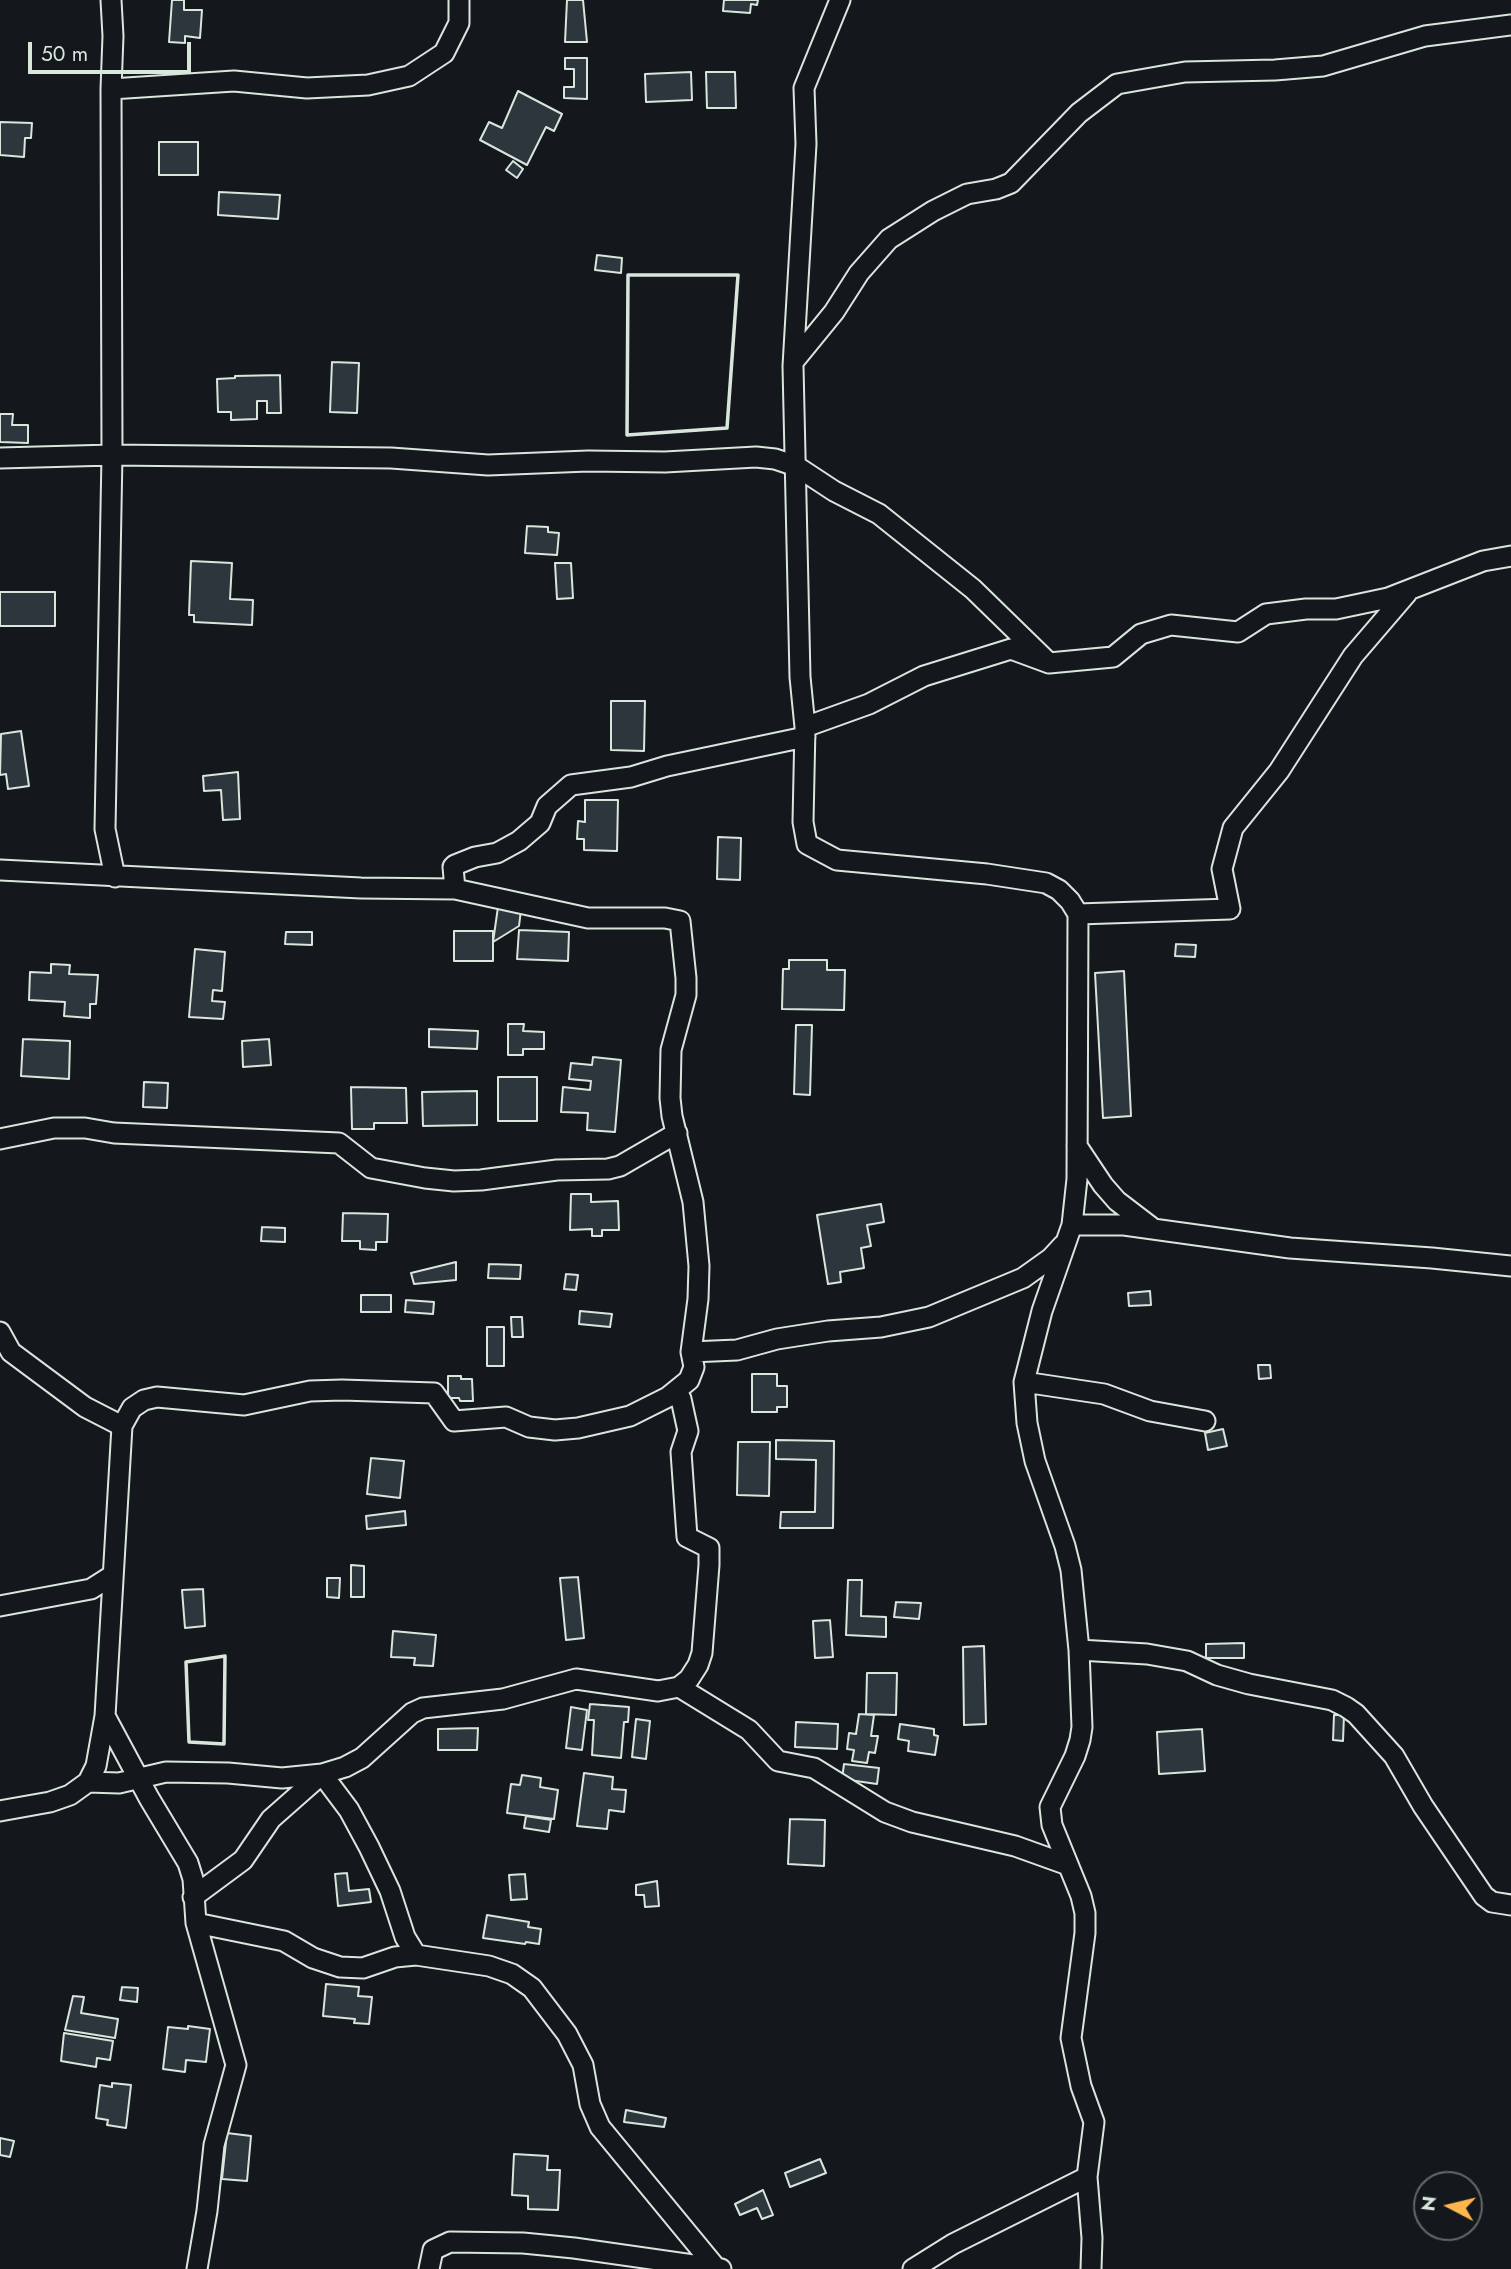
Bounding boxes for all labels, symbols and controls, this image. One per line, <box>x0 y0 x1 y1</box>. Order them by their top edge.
scale bar <box>32 28 194 72</box>
text: 50 m <box>41 39 88 69</box>
north arrow <box>1413 2171 1483 2241</box>
text: N <box>1414 2194 1443 2213</box>

